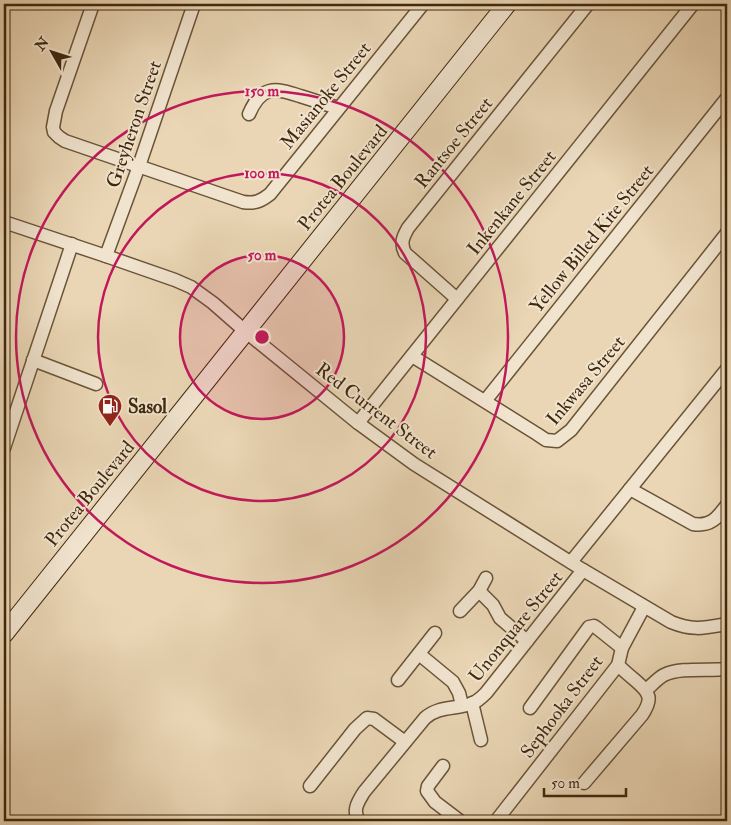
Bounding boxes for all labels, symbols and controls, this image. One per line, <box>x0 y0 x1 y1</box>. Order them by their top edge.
north arrow <box>28 28 78 78</box>
text: N <box>31 34 53 55</box>
street label: Masianoke Street <box>275 37 376 154</box>
street label: Greyheron Street <box>101 58 167 191</box>
text: 150 m <box>245 82 279 101</box>
street label: Rantsoe Street <box>410 92 498 193</box>
street label: Protea Boulevard <box>293 119 393 235</box>
street label: Inkenkane Street <box>462 145 561 260</box>
street label: Yellow Billed Kite Street <box>525 160 659 318</box>
text: 100 m <box>244 164 280 183</box>
text: 50 m <box>248 246 277 265</box>
centre of rings <box>253 328 271 346</box>
street label: Inkwasa Street <box>541 331 630 430</box>
street label: Red Current Street <box>311 357 442 464</box>
fuel station icon: Sasol <box>97 393 123 427</box>
place label: Sasol <box>128 395 167 419</box>
street label: Protea Boulevard <box>40 435 140 551</box>
street label: Unonquare Street <box>464 566 568 687</box>
street label: Sephooka Street <box>515 650 609 763</box>
scale bar <box>544 765 626 797</box>
text: 50 m <box>551 774 580 793</box>

